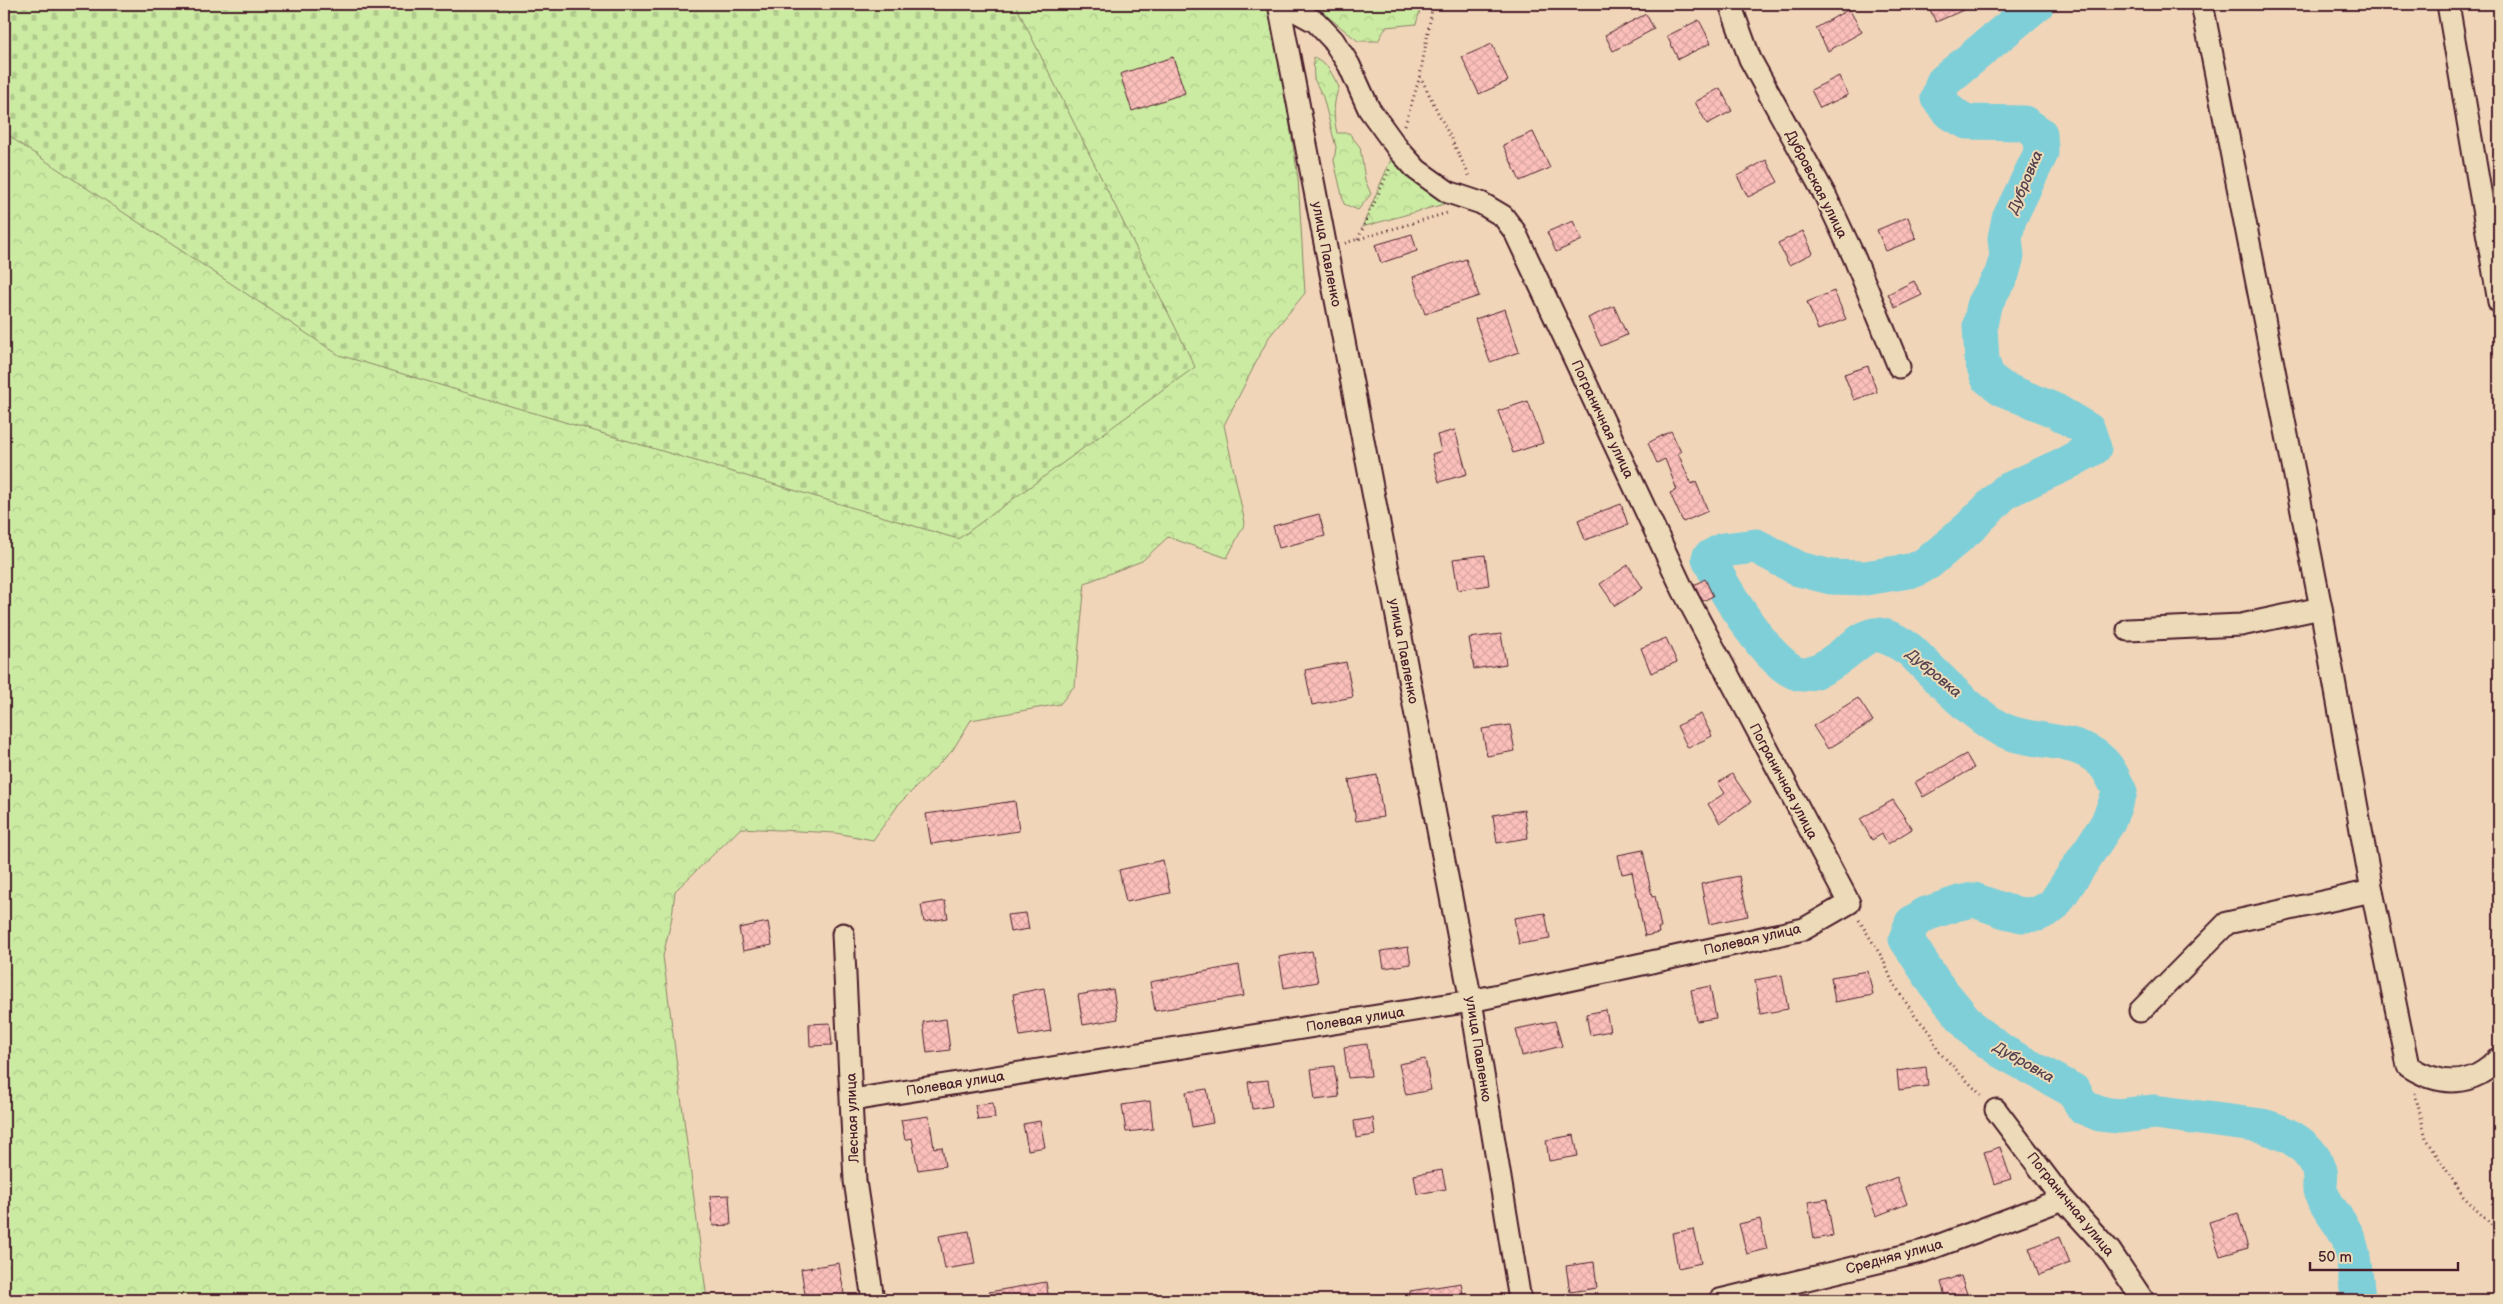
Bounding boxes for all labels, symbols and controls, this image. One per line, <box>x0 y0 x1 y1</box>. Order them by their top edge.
street label: Дубровская улица <box>1782 127 1852 242</box>
water label: Дубровка <box>2003 148 2047 218</box>
street label: улица Павленко <box>1308 200 1345 308</box>
street label: Пограничная улица <box>1568 357 1638 482</box>
street label: улица Павленко <box>1385 597 1422 705</box>
water label: Дубровка <box>1901 644 1965 702</box>
street label: Пограничная улица <box>1746 720 1822 843</box>
street label: Полевая улица <box>1702 920 1803 959</box>
street label: улица Павленко <box>1462 995 1495 1103</box>
street label: Полевая улица <box>1305 1003 1406 1036</box>
water label: Дубровка <box>1989 1037 2058 1087</box>
street label: Полевая улица <box>905 1067 1006 1100</box>
street label: Лесная улица <box>842 1072 863 1164</box>
street label: Пограничная улица <box>2023 1149 2118 1260</box>
street label: Средняя улица <box>1844 1235 1945 1278</box>
scale bar <box>2310 1239 2458 1271</box>
text: 50 m <box>2318 1248 2352 1267</box>

